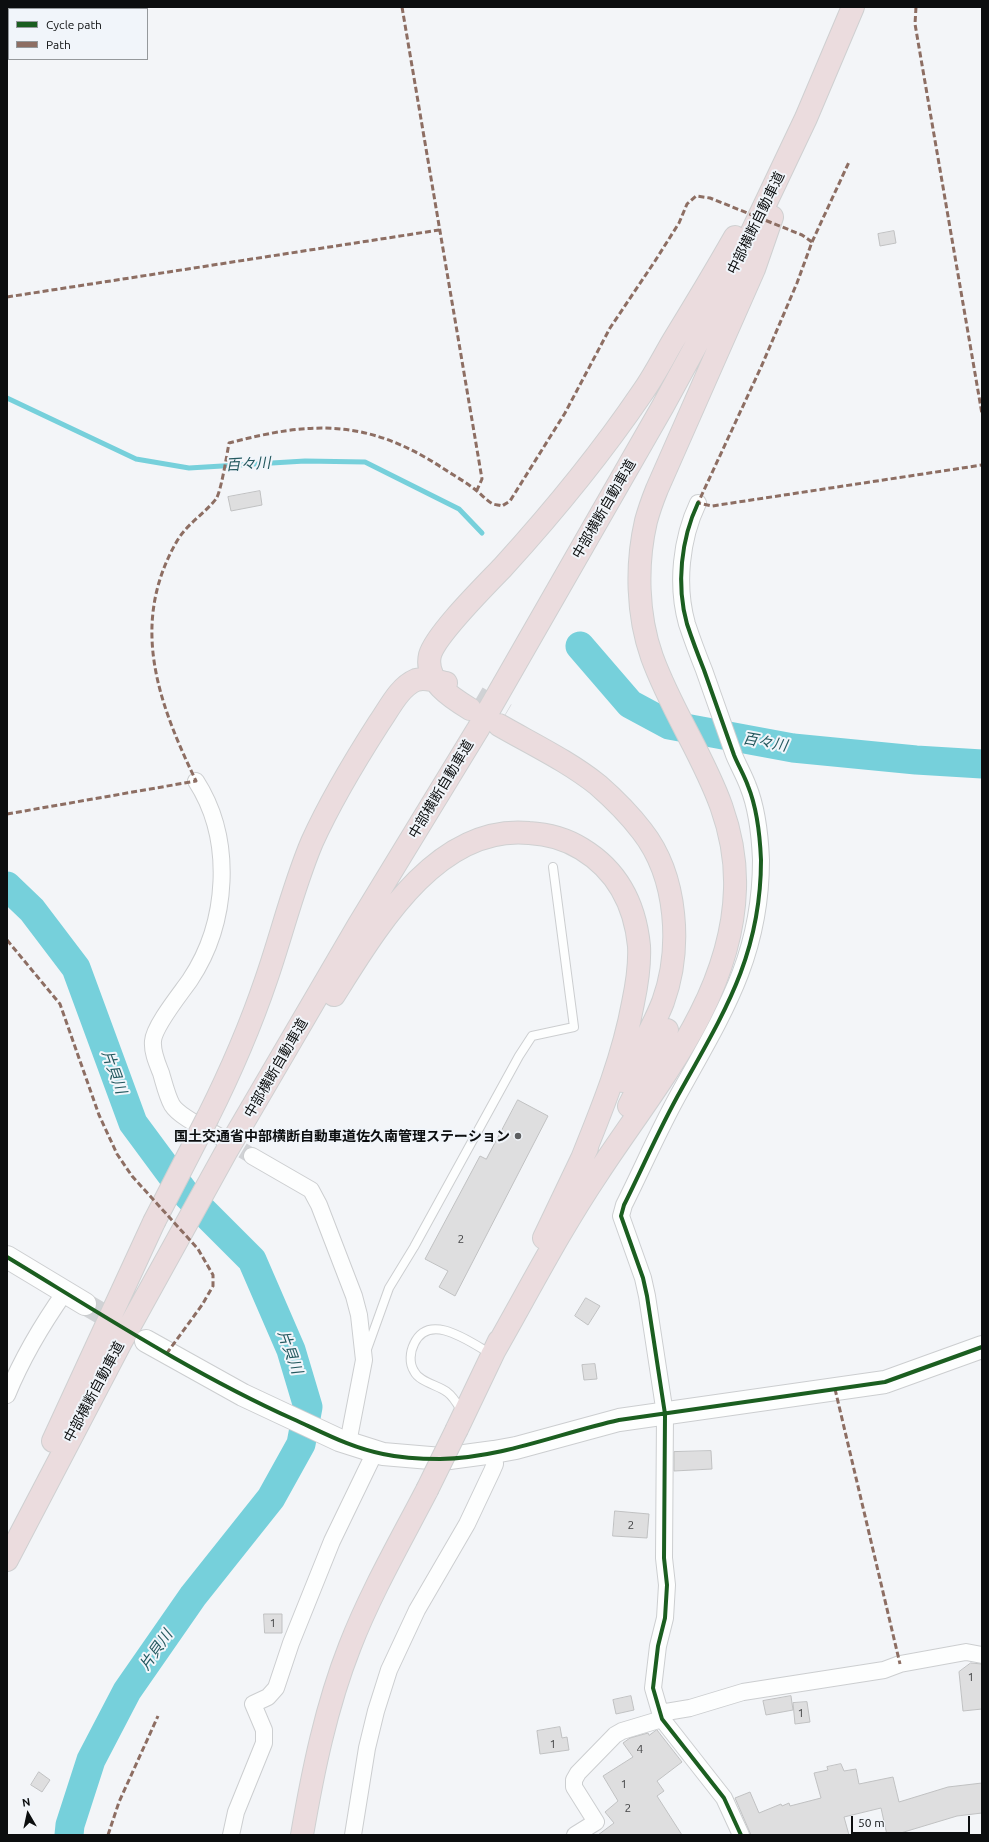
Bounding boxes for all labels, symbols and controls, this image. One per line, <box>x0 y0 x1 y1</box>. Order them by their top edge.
legend <box>8 8 148 60</box>
text: Cycle path <box>46 18 102 31</box>
text: Path <box>46 38 71 51</box>
street label: 中部横断自動車道 <box>724 169 788 277</box>
water label: 百々川 <box>225 454 271 474</box>
street label: 中部横断自動車道 <box>569 456 639 562</box>
water label: 百々川 <box>741 729 789 755</box>
street label: 中部横断自動車道 <box>405 737 477 841</box>
street label: 中部横断自動車道 <box>241 1015 311 1121</box>
water label: 片貝川 <box>98 1048 130 1096</box>
place label: 国土交通省中部横断自動車道佐久南管理ステーション <box>174 1128 510 1144</box>
marker: 国土交通省中部横断自動車道佐久南管理ステーション <box>513 1131 523 1141</box>
house number: 2 <box>458 1232 464 1246</box>
water label: 片貝川 <box>274 1328 306 1376</box>
street label: 中部横断自動車道 <box>60 1339 128 1445</box>
house number: 2 <box>628 1518 634 1532</box>
house number: 1 <box>270 1616 276 1630</box>
water label: 片貝川 <box>136 1626 176 1674</box>
house number: 1 <box>968 1670 974 1684</box>
house number: 1 <box>798 1706 804 1720</box>
house number: 1 <box>550 1737 556 1751</box>
house number: 4 <box>637 1742 643 1756</box>
house number: 1 <box>621 1777 627 1791</box>
north arrow <box>8 1794 48 1834</box>
text: N <box>21 1796 31 1809</box>
house number: 2 <box>625 1801 631 1815</box>
scale bar <box>853 1808 972 1834</box>
text: 50 m <box>858 1816 885 1829</box>

